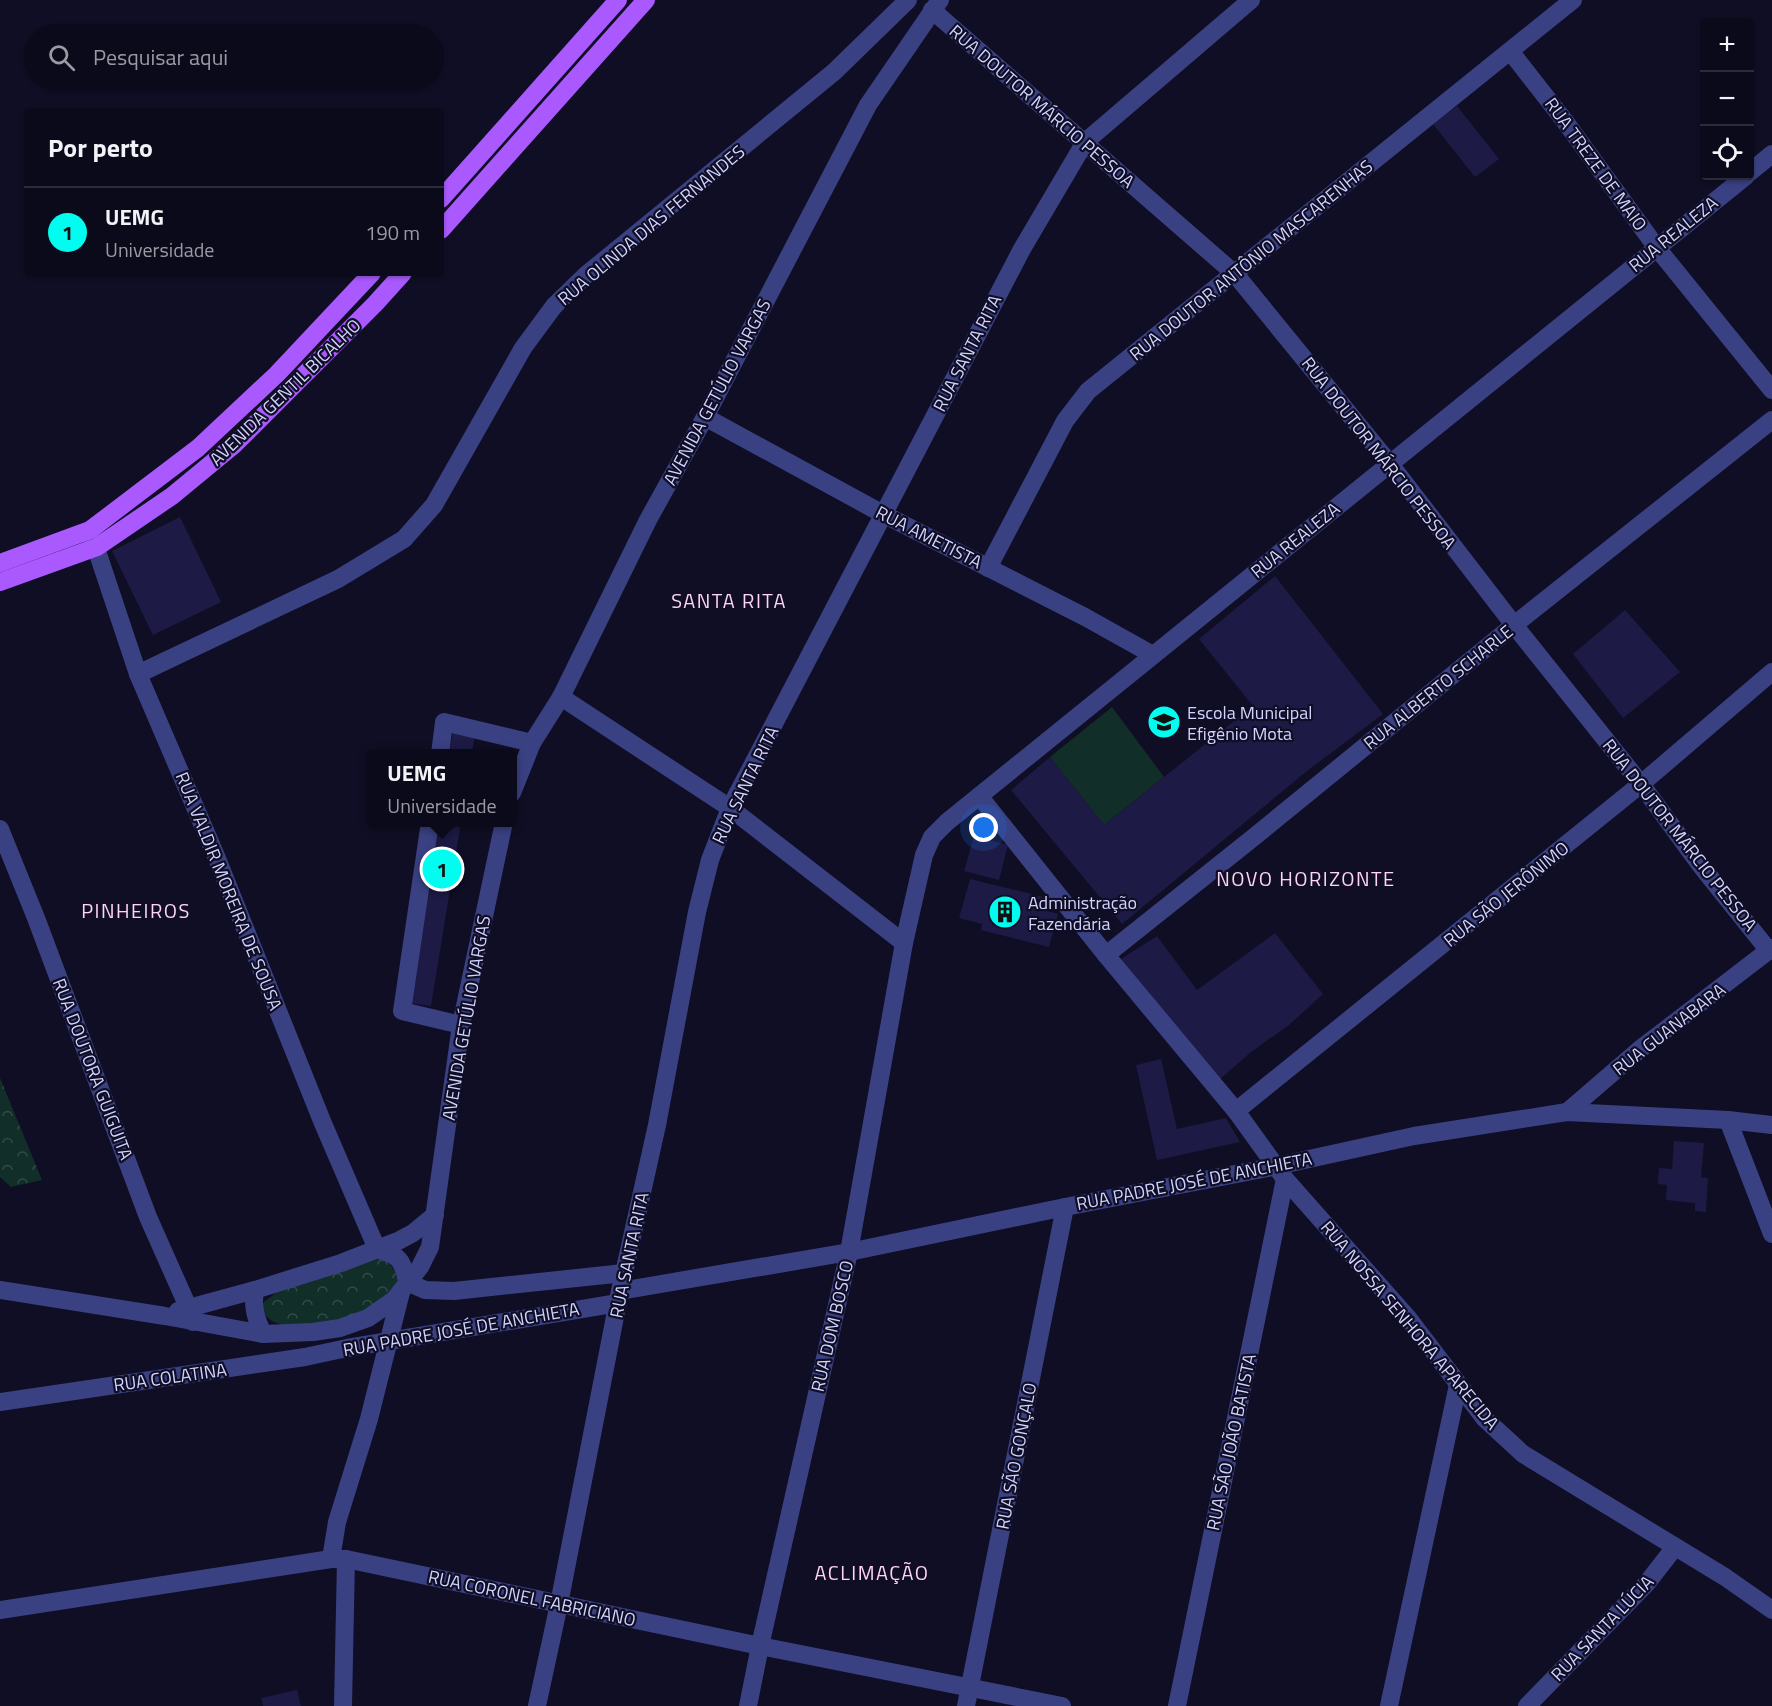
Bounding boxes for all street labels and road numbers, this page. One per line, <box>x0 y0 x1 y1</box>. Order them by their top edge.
street label: RUA DOUTOR MÁRCIO PESSOA <box>943 18 1141 194</box>
street label: RUA TREZE DE MAIO <box>1538 92 1654 236</box>
street label: RUA OLINDA DIAS FERNANDES <box>551 138 751 312</box>
street label: RUA DOUTOR ANTÔNIO MASCARENHAS <box>1123 153 1379 367</box>
street label: RUA REALEZA <box>1623 189 1724 278</box>
street label: RUA SANTA RITA <box>926 290 1008 416</box>
street label: AVENIDA GETÚLIO VARGAS <box>656 294 778 490</box>
street label: AVENIDA GENTIL BICALHO <box>203 312 367 472</box>
street label: RUA DOUTOR MÁRCIO PESSOA <box>1295 351 1463 555</box>
street label: RUA REALEZA <box>1245 495 1346 584</box>
street label: RUA AMETISTA <box>871 499 987 575</box>
street label: RUA ALBERTO SCHARLE <box>1357 618 1519 756</box>
street label: RUA SANTA RITA <box>705 721 785 848</box>
street label: RUA DOUTOR MÁRCIO PESSOA <box>1596 733 1764 937</box>
street label: RUA VALDIR MOREIRA DE SOUSA <box>169 768 289 1014</box>
street label: RUA SÃO JERÔNIMO <box>1437 835 1575 953</box>
street label: AVENIDA GETÚLIO VARGAS <box>435 913 497 1123</box>
street label: RUA DOUTORA GUIGUITA <box>46 974 140 1164</box>
street label: RUA GUANABARA <box>1607 976 1731 1082</box>
street label: RUA PADRE JOSÉ DE ANCHIETA <box>1074 1145 1314 1217</box>
street label: RUA SANTA RITA <box>603 1189 656 1320</box>
street label: RUA NOSSA SENHORA APARECIDA <box>1314 1215 1506 1436</box>
street label: RUA DOM BOSCO <box>804 1258 860 1394</box>
street label: RUA PADRE JOSÉ DE ANCHIETA <box>341 1295 582 1363</box>
street label: RUA SÃO JOÃO BATISTA <box>1199 1351 1263 1533</box>
street label: RUA COLATINA <box>112 1356 229 1398</box>
street label: RUA SÃO GONÇALO <box>989 1380 1043 1532</box>
street label: RUA CORONEL FABRICIANO <box>426 1563 638 1633</box>
street label: RUA SANTA LÚCIA <box>1544 1569 1660 1687</box>

